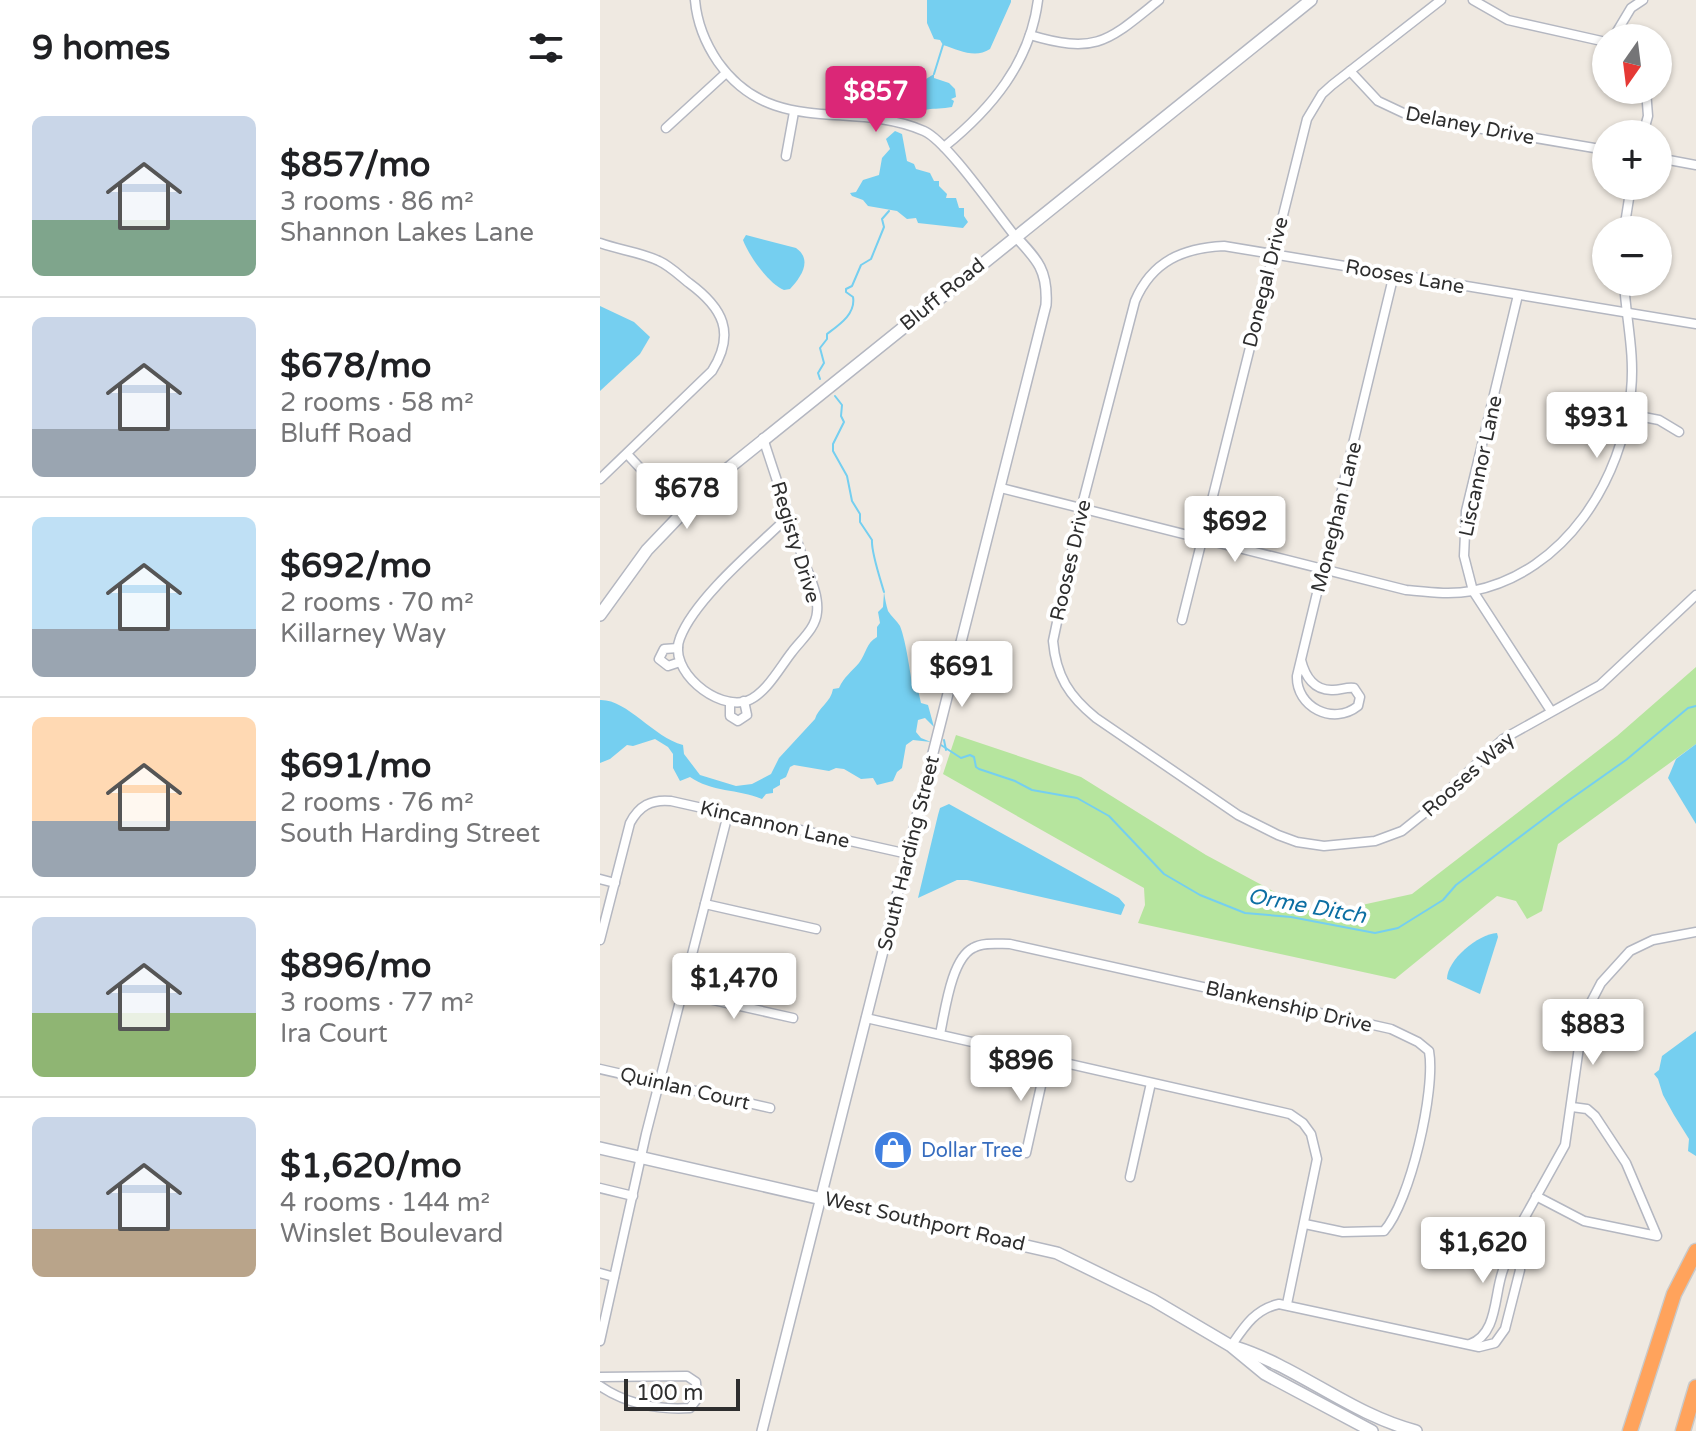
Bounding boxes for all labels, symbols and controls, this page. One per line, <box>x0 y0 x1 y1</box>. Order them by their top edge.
north arrow <box>1592 24 1672 104</box>
map controls <box>1592 24 1672 296</box>
icon: filters <box>524 26 568 70</box>
text: 9 homes <box>32 28 170 69</box>
pin: $857 <box>829 66 923 134</box>
text: $857 <box>843 76 909 107</box>
street label: Delaney Drive <box>1403 102 1536 150</box>
button: + <box>1592 120 1672 200</box>
text: $857/mo <box>280 145 430 186</box>
icon: home <box>96 148 192 244</box>
text: 3 rooms · 86 m² <box>280 186 474 217</box>
street label: Donegal Drive <box>1238 215 1294 350</box>
button: − <box>1592 216 1672 296</box>
text: Shannon Lakes Lane <box>280 217 534 248</box>
street label: Bluff Road <box>896 253 990 336</box>
street label: Rooses Lane <box>1343 255 1466 299</box>
text: $678/mo <box>280 346 431 387</box>
icon: home <box>96 349 192 445</box>
text: 2 rooms · 58 m² <box>280 387 474 418</box>
pin: $931 <box>1550 392 1644 460</box>
street label: Liscannor Lane <box>1454 393 1508 539</box>
text: $931 <box>1564 402 1630 433</box>
text: Bluff Road <box>280 418 412 449</box>
street label: Moneghan Lane <box>1307 439 1367 595</box>
pin: $678 <box>640 463 734 531</box>
text: $678 <box>654 473 720 504</box>
street label: Registy Drive <box>765 479 825 606</box>
pin: $692 <box>1188 496 1282 564</box>
street label: Rooses Drive <box>1045 497 1097 623</box>
text: $692 <box>1202 506 1268 537</box>
text: $692/mo <box>280 546 431 587</box>
icon: home <box>96 549 192 645</box>
text: 2 rooms · 70 m² <box>280 587 474 618</box>
text: Killarney Way <box>280 618 446 649</box>
pin: $691 <box>915 641 1009 709</box>
text: $691 <box>929 651 995 682</box>
street label: Rooses Way <box>1418 727 1520 822</box>
text: $691/mo <box>280 746 431 787</box>
icon: home <box>96 749 192 845</box>
street label: South Harding Street <box>873 753 945 953</box>
text: 2 rooms · 76 m² <box>280 787 474 818</box>
street label: Kincannon Lane <box>698 796 852 854</box>
text: South Harding Street <box>280 818 540 849</box>
water label: Orme Ditch <box>1246 883 1369 929</box>
text: $896/mo <box>280 946 431 987</box>
icon: home <box>96 949 192 1045</box>
pin: $1,470 <box>669 953 799 1021</box>
text: $1,470 <box>690 963 778 994</box>
street label: Blankenship Drive <box>1203 976 1374 1038</box>
text: 3 rooms · 77 m² <box>280 987 474 1018</box>
pin: $883 <box>1546 999 1640 1067</box>
text: $883 <box>1560 1009 1626 1040</box>
text: Ira Court <box>280 1018 388 1049</box>
pin: $896 <box>974 1035 1068 1103</box>
text: $896 <box>988 1045 1054 1076</box>
street label: Quinlan Court <box>618 1062 752 1116</box>
shop icon: Dollar Tree <box>872 1129 914 1171</box>
place label: Dollar Tree <box>921 1139 1023 1163</box>
text: $1,620/mo <box>280 1146 462 1187</box>
icon: home <box>96 1149 192 1245</box>
text: 4 rooms · 144 m² <box>280 1187 490 1218</box>
street label: West Southport Road <box>822 1187 1027 1257</box>
pin: $1,620 <box>1418 1217 1548 1285</box>
text: Winslet Boulevard <box>280 1218 504 1249</box>
text: $1,620 <box>1439 1227 1527 1258</box>
scale bar <box>624 1375 740 1411</box>
text: 100 m <box>636 1380 703 1406</box>

